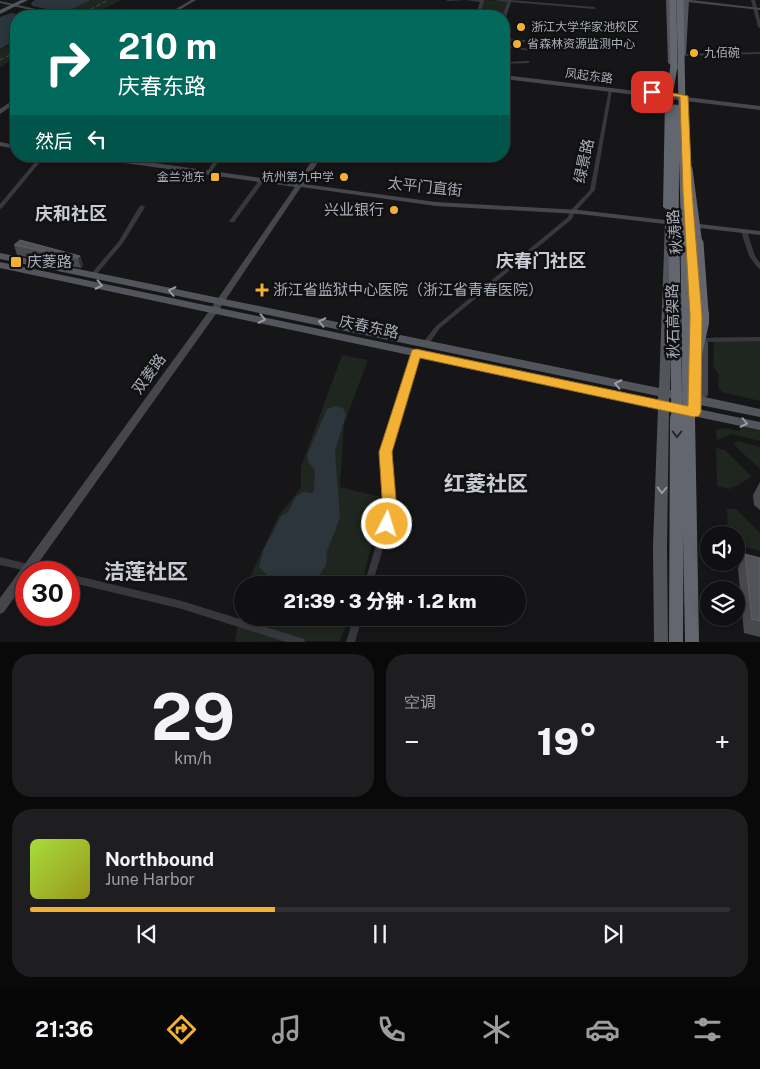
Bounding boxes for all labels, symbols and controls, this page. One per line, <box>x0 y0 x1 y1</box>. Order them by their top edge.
place label: 浙江大学华家池校区 <box>531 20 639 34</box>
marker: 浙江大学华家池校区 <box>515 21 527 33</box>
text: 210 m <box>118 26 217 67</box>
icon: right <box>35 30 100 95</box>
place label: 省森林资源监测中心 <box>527 37 635 51</box>
marker: 省森林资源监测中心 <box>511 38 523 50</box>
place label: 九佰碗 <box>704 46 740 60</box>
marker: 九佰碗 <box>688 47 700 59</box>
street label: 凤起东路 <box>564 66 614 86</box>
pin <box>631 71 673 113</box>
text: 庆春东路 <box>118 73 206 99</box>
icon: arrive <box>638 78 666 106</box>
icon: left <box>83 125 111 153</box>
text: 然后 <box>35 130 73 152</box>
street label: 绿景路 <box>571 137 597 185</box>
place label: 金兰池东 <box>157 170 205 184</box>
place label: 杭州第九中学 <box>262 170 334 184</box>
marker: 金兰池东 <box>209 171 221 183</box>
marker: 杭州第九中学 <box>338 171 350 183</box>
street label: 太平门直街 <box>387 174 463 199</box>
place label: 兴业银行 <box>324 201 384 218</box>
district label: 庆和社区 <box>35 203 107 224</box>
marker: 兴业银行 <box>388 204 400 216</box>
street label: 秋涛路 <box>664 209 685 255</box>
district label: 庆春门社区 <box>496 250 586 271</box>
place label: 庆菱路 <box>27 253 72 270</box>
marker: 庆菱路 <box>9 255 23 269</box>
one-way arrow <box>95 279 104 290</box>
place label: 浙江省监狱中心医院（浙江省青春医院） <box>273 281 543 298</box>
marker: 浙江省监狱中心医院（浙江省青春医院） <box>255 283 269 297</box>
street label: 秋石高架路 <box>663 283 682 359</box>
one-way arrow <box>168 286 177 297</box>
street label: 庆春东路 <box>338 312 400 341</box>
one-way arrow <box>258 313 267 324</box>
one-way arrow <box>317 317 326 328</box>
street label: 双菱路 <box>128 351 169 397</box>
one-way arrow <box>613 379 622 390</box>
one-way arrow <box>740 417 749 427</box>
one-way arrow <box>672 430 682 438</box>
district label: 红菱社区 <box>444 471 528 496</box>
one-way arrow <box>657 486 667 494</box>
position arrow <box>360 497 412 549</box>
map controls <box>700 526 745 626</box>
button: sound <box>700 526 745 571</box>
district label: 洁莲社区 <box>104 559 188 584</box>
speed limit sign: 30 <box>15 561 80 626</box>
button: layers <box>700 581 745 626</box>
text: 21:39 · 3 分钟 · 1.2 km <box>283 590 477 612</box>
text: 29 <box>151 678 235 755</box>
text: 空调 <box>404 693 436 712</box>
text: 19° <box>537 719 597 764</box>
text: − <box>404 725 420 758</box>
text: + <box>714 725 730 758</box>
text: km/h <box>174 749 212 768</box>
text: Northbound <box>105 848 214 870</box>
text: June Harbor <box>105 870 195 889</box>
icon: previous <box>133 920 161 948</box>
icon: pause <box>366 920 394 948</box>
icon: next <box>599 920 627 948</box>
icon: directions <box>164 1012 199 1047</box>
icon: music <box>269 1012 304 1047</box>
icon: phone <box>374 1012 409 1047</box>
icon: climate <box>479 1012 514 1047</box>
icon: car <box>585 1012 620 1047</box>
icon: filters <box>690 1012 725 1047</box>
text: 21:36 <box>35 1016 94 1042</box>

